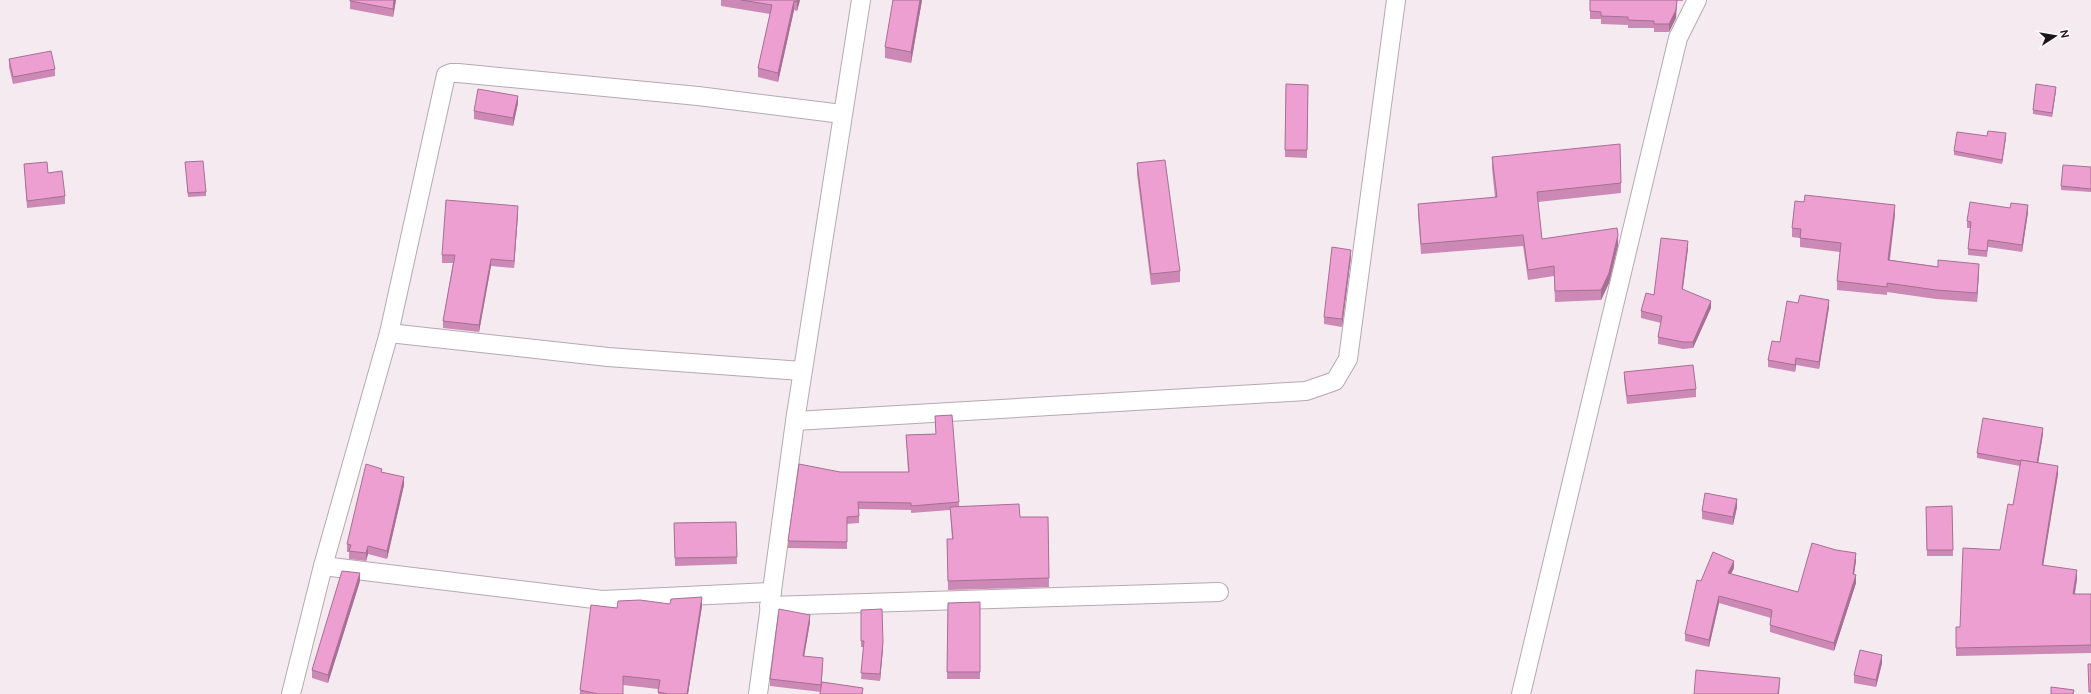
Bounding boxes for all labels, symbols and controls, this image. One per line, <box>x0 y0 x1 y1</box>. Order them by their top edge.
north arrow <box>2035 16 2075 56</box>
text: N <box>2057 29 2072 39</box>

